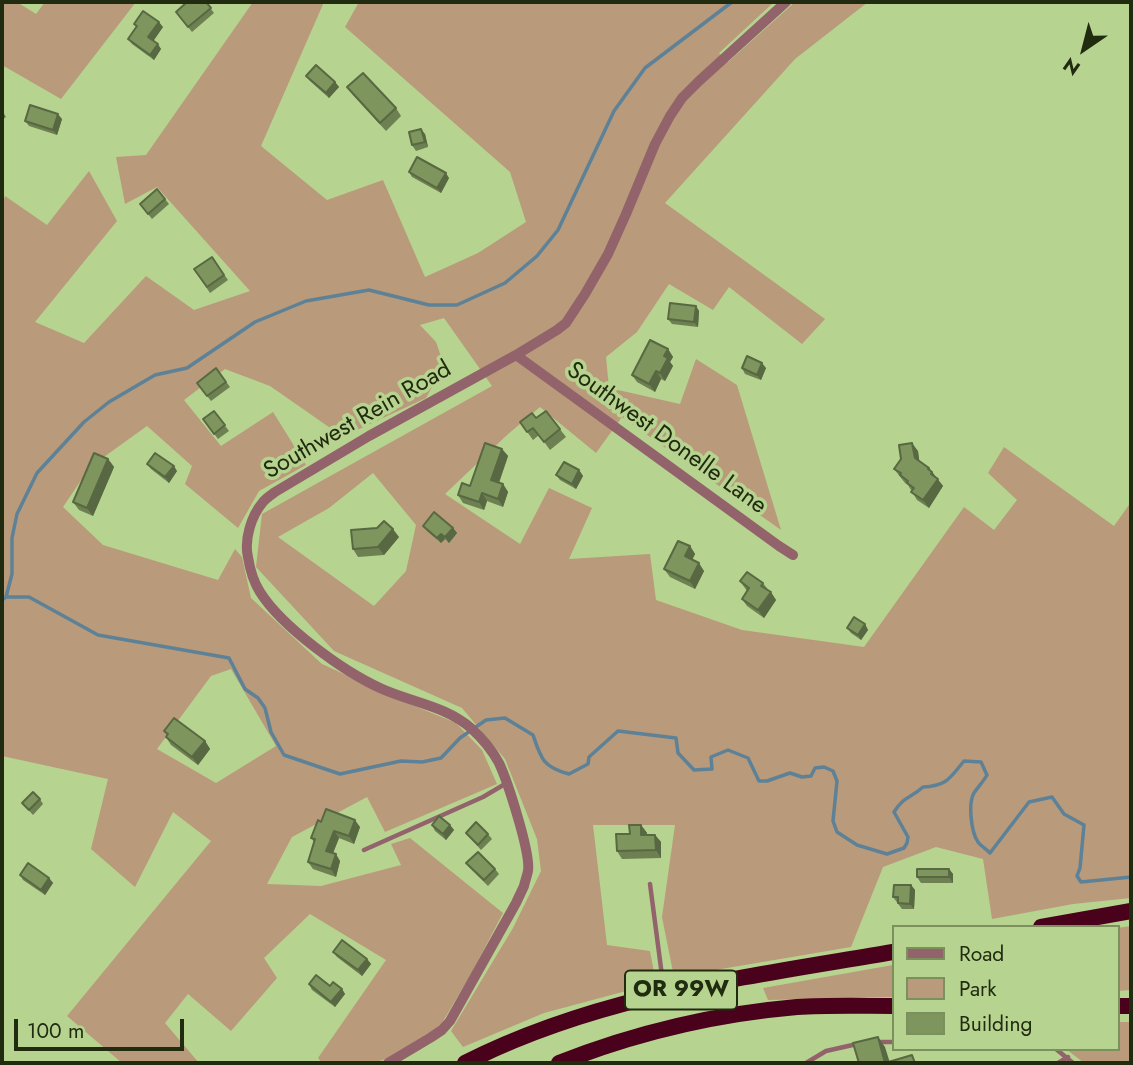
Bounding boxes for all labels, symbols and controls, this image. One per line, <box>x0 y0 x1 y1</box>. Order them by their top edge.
north arrow <box>1049 14 1119 84</box>
text: N <box>1058 51 1086 82</box>
street label: Southwest Rein Road <box>259 356 457 486</box>
street label: Southwest Donelle Lane <box>560 357 772 521</box>
legend <box>892 925 1119 1051</box>
text: Road <box>959 939 1004 969</box>
road number: OR 99W <box>625 970 737 1009</box>
text: Park <box>959 974 996 1004</box>
scale bar <box>18 1006 187 1050</box>
text: Building <box>959 1009 1032 1039</box>
text: 100 m <box>27 1016 84 1046</box>

